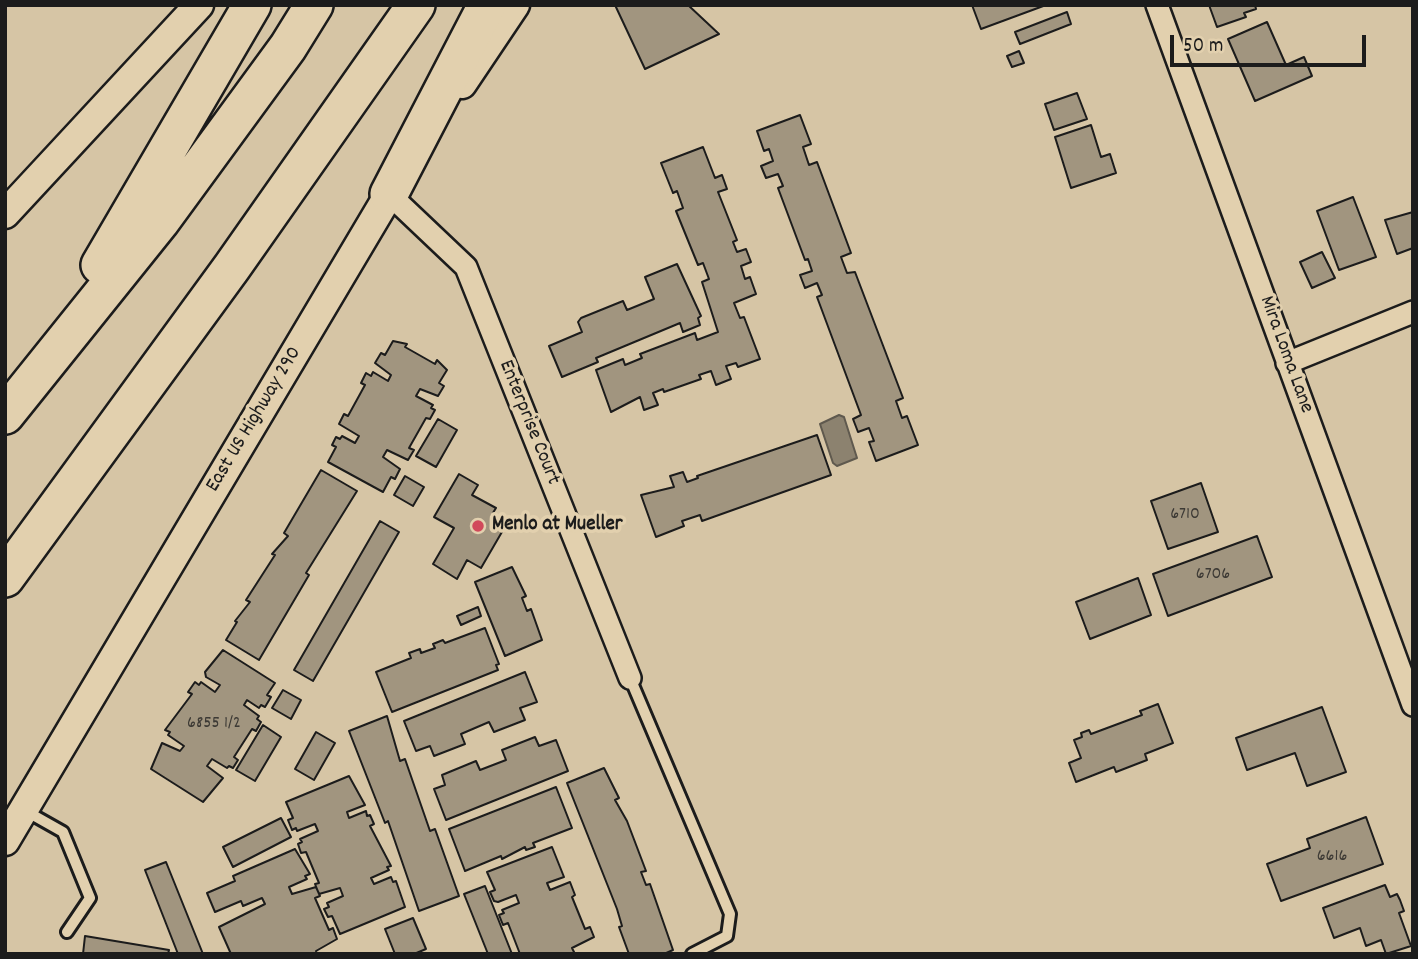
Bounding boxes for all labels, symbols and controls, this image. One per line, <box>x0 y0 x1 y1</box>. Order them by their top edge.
scale bar <box>1173 21 1369 65</box>
text: 50 m <box>1183 32 1223 62</box>
street label: Mira Loma Lane <box>1252 293 1318 417</box>
street label: East US Highway 290 <box>202 343 308 497</box>
street label: Enterprise Court <box>491 357 565 489</box>
house number: 6710 <box>1170 505 1200 527</box>
place label: Menlo at Mueller <box>492 513 622 539</box>
marker: Menlo at Mueller <box>470 518 486 534</box>
house number: 6706 <box>1196 565 1230 587</box>
house number: 6855 1/2 <box>187 714 241 736</box>
house number: 6616 <box>1317 847 1347 869</box>

